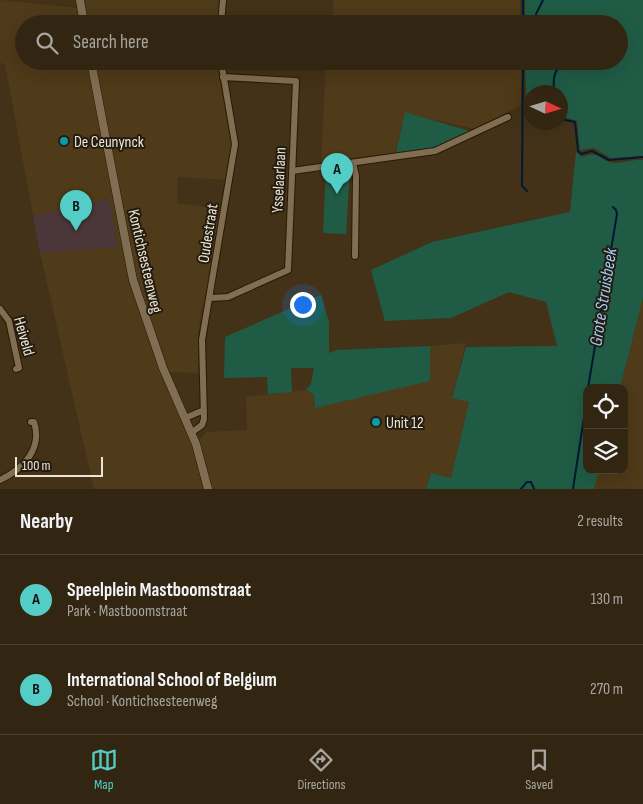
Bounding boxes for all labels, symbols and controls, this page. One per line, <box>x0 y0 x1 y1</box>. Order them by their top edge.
search box <box>15 15 628 70</box>
icon: search <box>33 29 61 57</box>
text: Search here <box>73 31 149 54</box>
north arrow <box>523 85 568 130</box>
place label: De Ceunynck <box>74 133 144 152</box>
marker: De Ceunynck <box>58 135 70 147</box>
street label: Ysselaarlaan <box>268 147 291 213</box>
pin: A <box>321 153 353 194</box>
pin: B <box>60 190 92 231</box>
street label: Oudestraat <box>194 202 223 264</box>
street label: Kontichsesteenweg <box>123 208 166 315</box>
water label: Grote Struisbeek <box>585 245 622 348</box>
your location <box>290 292 316 318</box>
street label: Heiveld <box>9 315 38 358</box>
map controls <box>583 384 628 474</box>
button: locate <box>583 384 628 429</box>
place label: Unit 12 <box>386 414 424 433</box>
marker: Unit 12 <box>370 416 382 428</box>
button: layers <box>583 429 628 474</box>
scale bar <box>15 454 102 477</box>
text: 100 m <box>22 457 51 474</box>
text: Nearby <box>20 509 73 534</box>
text: 2 results <box>577 512 623 531</box>
text: Speelplein Mastboomstraat <box>67 579 251 602</box>
text: A <box>32 590 40 609</box>
text: 130 m <box>591 590 623 609</box>
text: Park · Mastboomstraat <box>67 602 187 621</box>
text: International School of Belgium <box>67 669 277 692</box>
text: B <box>32 680 40 699</box>
text: 270 m <box>590 680 623 699</box>
text: School · Kontichsesteenweg <box>67 692 217 711</box>
tab: Map <box>90 746 118 793</box>
tab: Directions <box>297 746 346 793</box>
tab: Saved <box>525 746 553 793</box>

